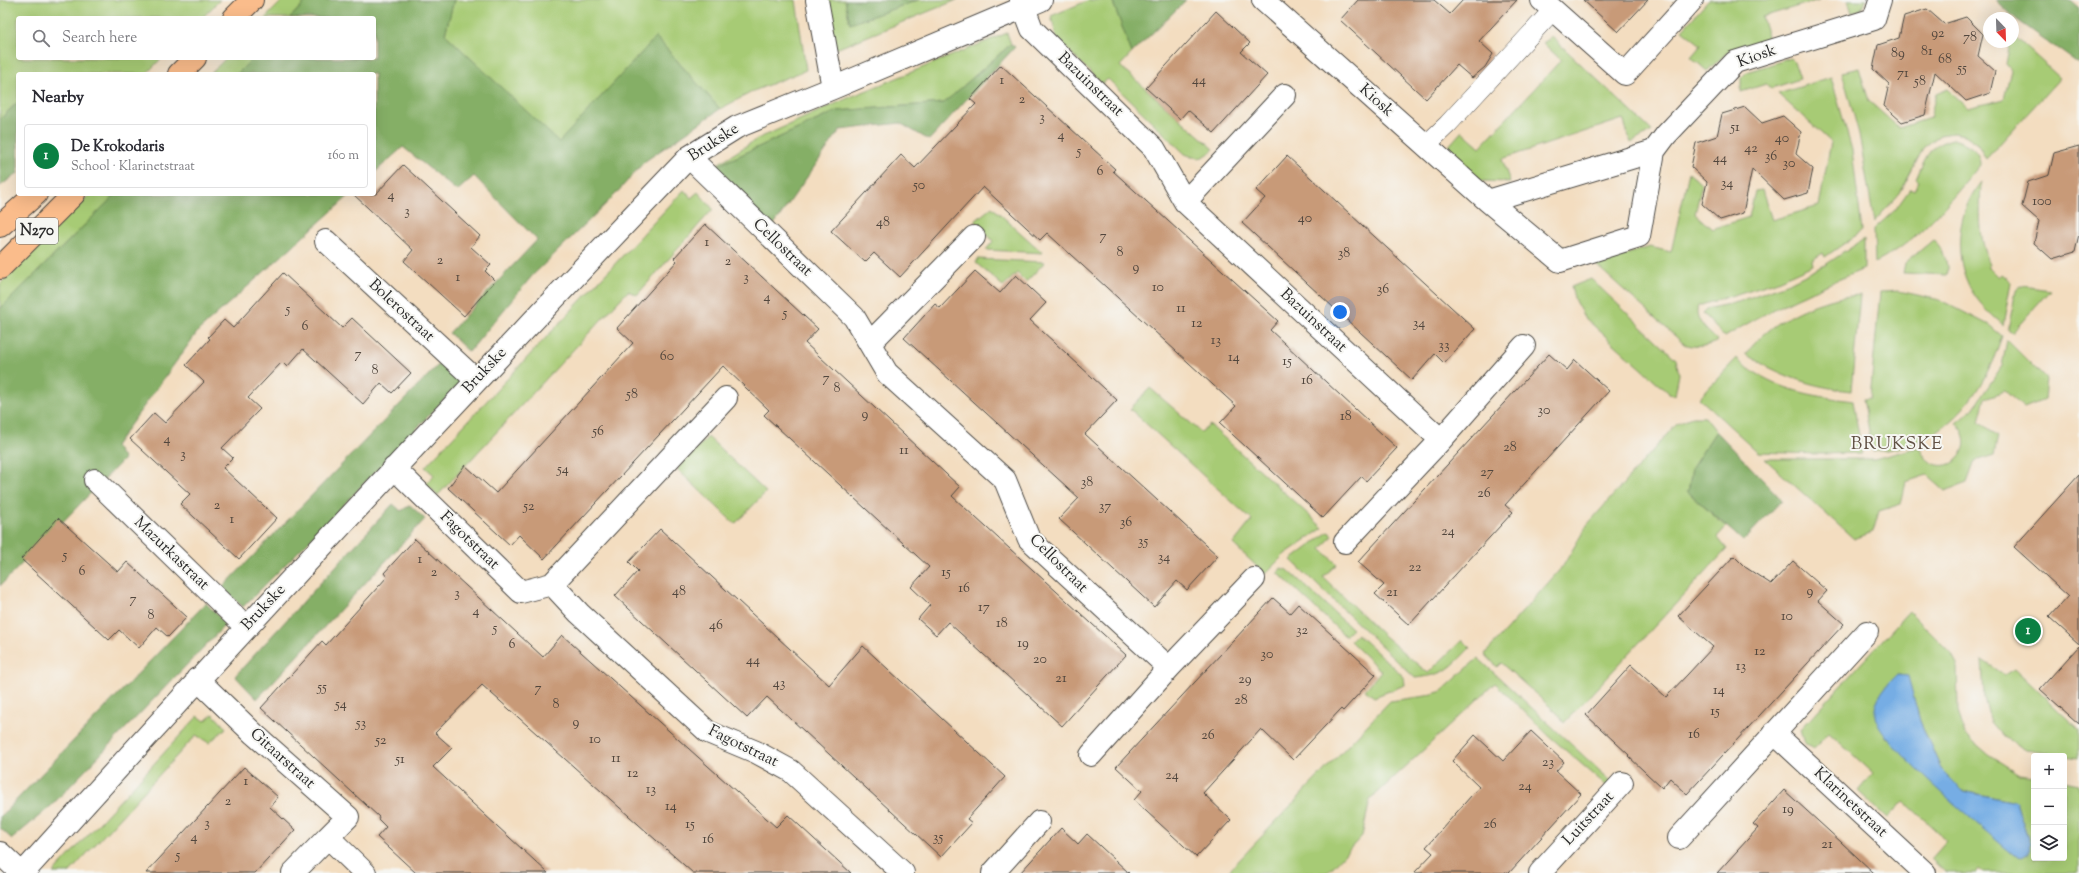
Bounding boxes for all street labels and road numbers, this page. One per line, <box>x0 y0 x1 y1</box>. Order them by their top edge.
street label: Kiosk <box>1734 39 1780 75</box>
street label: Bazuinstraat <box>1052 47 1129 123</box>
street label: Kiosk <box>1354 79 1399 123</box>
street label: Brukske <box>684 118 744 168</box>
street label: Cellostraat <box>747 214 817 283</box>
road number: N270 <box>16 218 58 244</box>
street label: Bolerostraat <box>363 274 440 348</box>
street label: Bazuinstraat <box>1274 284 1352 359</box>
street label: Brukske <box>457 343 513 399</box>
street label: Fagotstraat <box>434 507 505 576</box>
street label: Mazurkastraat <box>128 512 214 596</box>
street label: Cellostraat <box>1023 529 1093 599</box>
street label: Brukske <box>236 580 292 636</box>
street label: Fagotstraat <box>704 720 782 774</box>
street label: Gitaarstraat <box>244 723 320 795</box>
street label: Klarinetstraat <box>1808 763 1892 844</box>
street label: Luitstraat <box>1558 786 1620 851</box>

